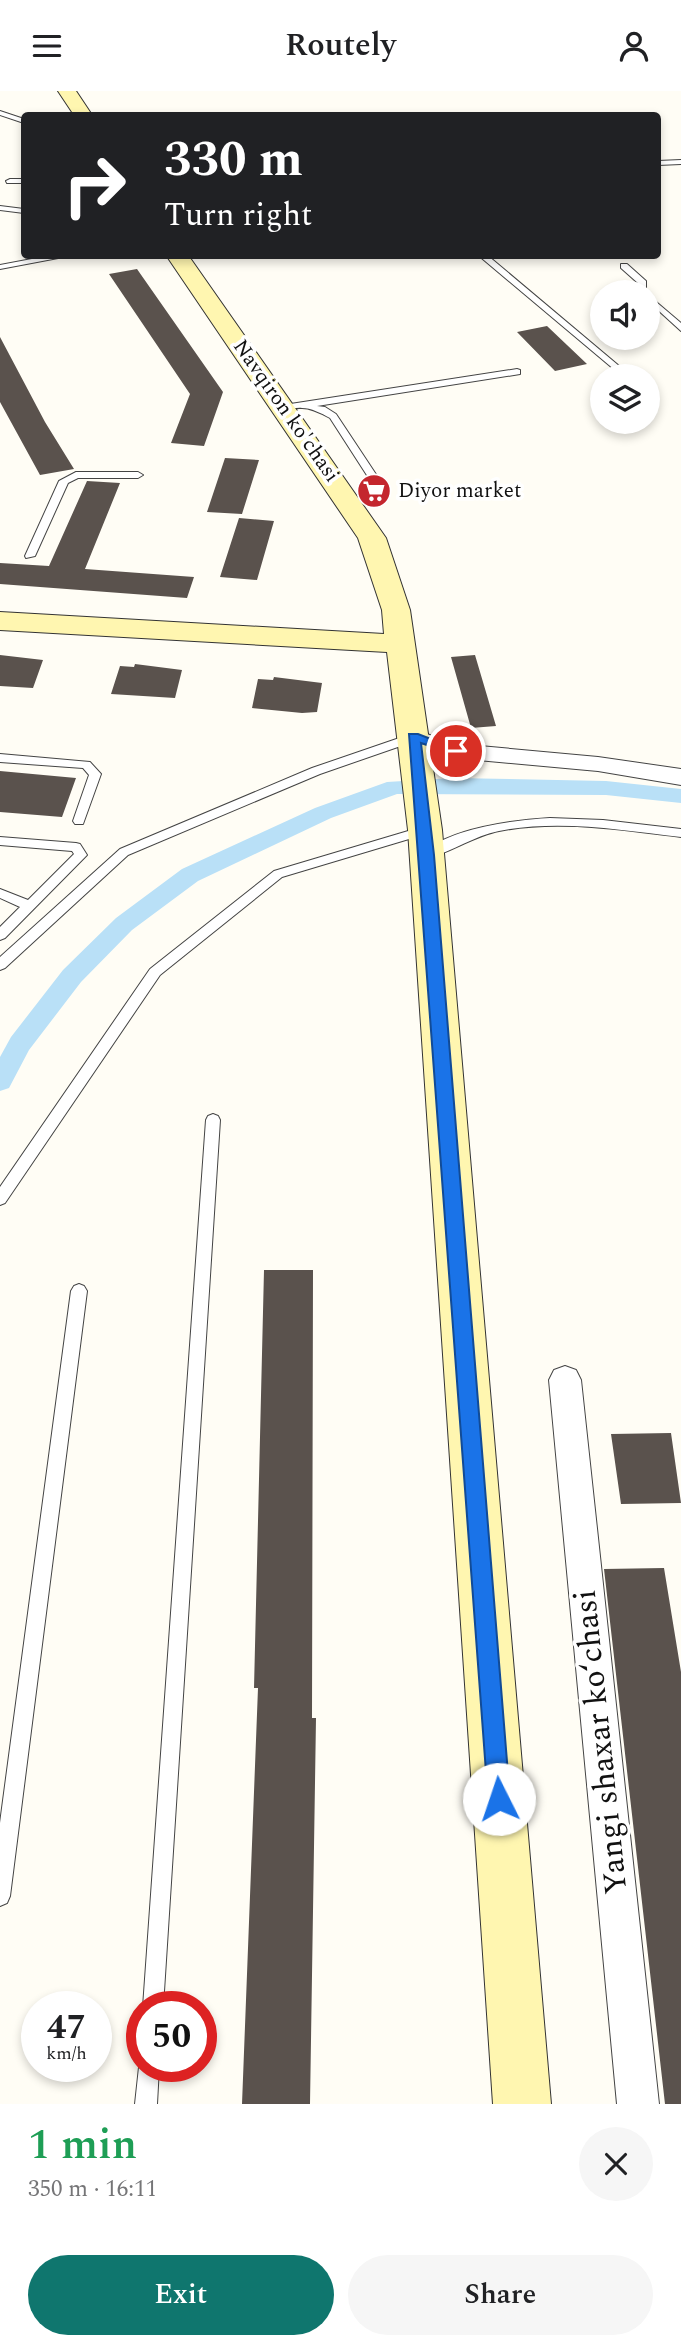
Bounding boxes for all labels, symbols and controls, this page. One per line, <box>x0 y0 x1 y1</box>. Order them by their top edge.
text: Routely <box>285 21 396 70</box>
icon: menu <box>28 27 66 65</box>
icon: person <box>615 27 653 65</box>
text: 330 m <box>164 123 303 198</box>
icon: right <box>49 140 140 231</box>
text: Turn right <box>164 191 312 240</box>
map controls <box>590 280 660 434</box>
button: sound <box>590 280 660 350</box>
street label: Navqiron ko'chasi <box>225 333 347 489</box>
button: layers <box>590 364 660 434</box>
supermarket icon: Diyor market <box>355 472 393 510</box>
place label: Diyor market <box>398 475 521 507</box>
pin <box>426 721 486 781</box>
icon: arrive <box>437 732 475 770</box>
street label: Yangi shaxar koʻchasi <box>561 1587 641 1897</box>
position arrow <box>462 1762 536 1836</box>
speed limit sign: 50 <box>126 1991 217 2082</box>
text: 47 <box>47 2001 86 2054</box>
text: km/h <box>46 2040 87 2067</box>
text: 1 min <box>28 2114 137 2177</box>
button: close <box>579 2127 653 2201</box>
text: 350 m · 16:11 <box>28 2172 157 2207</box>
button: Exit <box>28 2255 334 2335</box>
button: Share <box>348 2255 653 2335</box>

